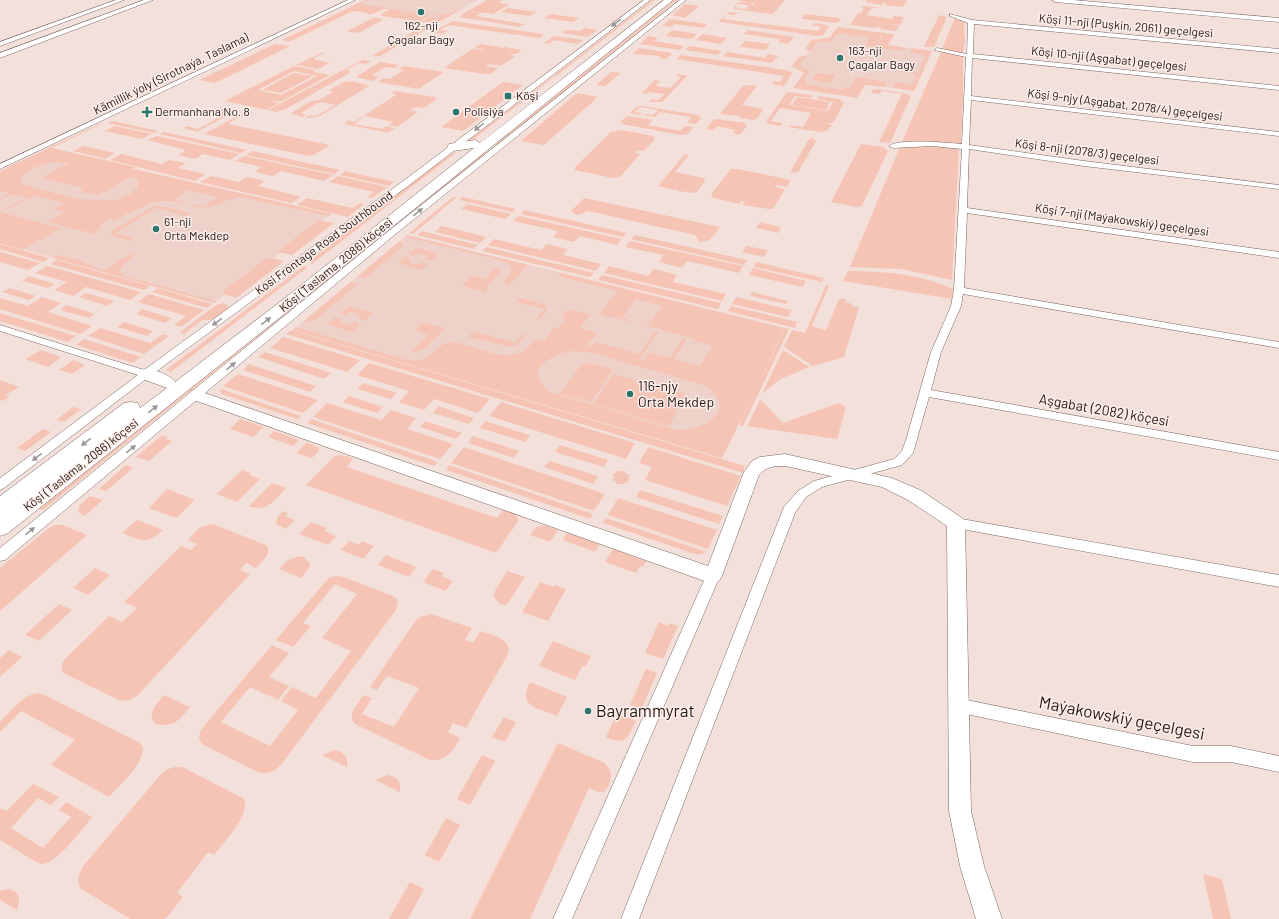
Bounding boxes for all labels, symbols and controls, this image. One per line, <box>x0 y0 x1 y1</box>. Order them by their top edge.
marker: 162-nji Çagalar Bagy <box>416 7 426 17</box>
street label: Köşi 11-nji (Puşkin, 2061) geçelgesi <box>1038 10 1214 40</box>
place label: 162-nji Çagalar Bagy <box>387 18 455 46</box>
one-way arrow <box>610 19 621 28</box>
street label: Kämillik ýoly (Sirotnaýa, Taslama) <box>91 29 251 117</box>
place label: 163-nji Çagalar Bagy <box>848 43 916 71</box>
street label: Köşi 10-nji (Aşgabat) geçelgesi <box>1031 43 1188 73</box>
marker: 163-nji Çagalar Bagy <box>835 53 845 63</box>
street label: Köşi 9-njy (Aşgabat, 2078/4) geçelgesi <box>1027 85 1223 123</box>
place label: Köşi <box>516 88 538 102</box>
marker: Köşi <box>503 91 513 101</box>
place label: Dermanhana No. 8 <box>155 104 250 118</box>
place label: Polisiýa <box>464 104 504 118</box>
marker: Dermanhana No. 8 <box>142 107 152 117</box>
marker: Polisiýa <box>451 107 461 117</box>
one-way arrow <box>473 123 484 132</box>
street label: Köşi 8-nji (2078/3) geçelgesi <box>1014 135 1160 167</box>
street label: Kosi Frontage Road Southbound <box>252 188 395 297</box>
street label: Köşi 7-nji (Maýakowskiý) geçelgesi <box>1034 200 1210 238</box>
one-way arrow <box>412 207 423 216</box>
place label: 61-nji Orta Mekdep <box>164 214 229 242</box>
street label: Köşi (Taslama, 2086) köçesi <box>276 214 395 314</box>
marker: 61-nji Orta Mekdep <box>151 224 161 234</box>
one-way arrow <box>261 316 272 325</box>
one-way arrow <box>212 318 222 326</box>
one-way arrow <box>226 362 237 371</box>
place label: 116-njy Orta Mekdep <box>638 377 714 410</box>
marker: 116-njy Orta Mekdep <box>625 389 635 399</box>
street label: Aşgabat (2082) köçesi <box>1038 390 1171 429</box>
one-way arrow <box>147 405 158 413</box>
street label: Köşi (Taslama, 2086) köçesi <box>20 415 141 513</box>
one-way arrow <box>80 438 91 447</box>
one-way arrow <box>126 444 136 453</box>
one-way arrow <box>32 453 42 461</box>
one-way arrow <box>25 527 36 536</box>
street label: Maýakowskiý geçelgesi <box>1038 691 1207 743</box>
place label: Bayrammyrat <box>596 700 695 720</box>
marker: Bayrammyrat <box>583 706 593 716</box>

